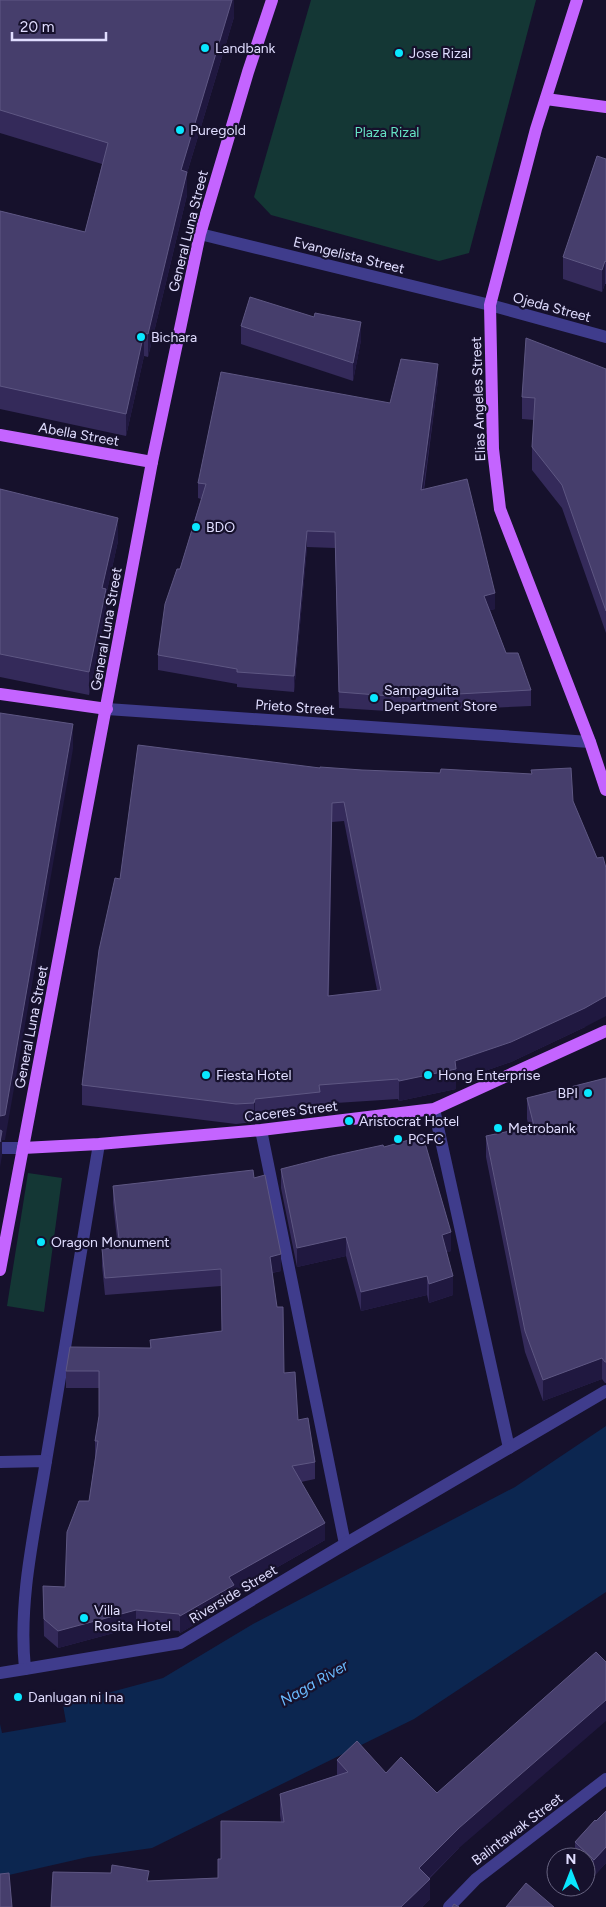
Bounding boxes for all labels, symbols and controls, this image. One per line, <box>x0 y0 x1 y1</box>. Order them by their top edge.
scale bar <box>12 10 106 42</box>
text: 20 m <box>20 18 54 36</box>
place label: Landbank <box>215 40 276 57</box>
marker: Landbank <box>199 42 211 54</box>
place label: Jose Rizal <box>409 45 471 62</box>
marker: Jose Rizal <box>393 47 405 59</box>
place label: Puregold <box>190 122 246 139</box>
marker: Puregold <box>174 124 186 136</box>
park label: Plaza Rizal <box>355 124 419 141</box>
street label: General Luna Street <box>165 168 212 294</box>
street label: Evangelista Street <box>291 233 406 278</box>
street label: Ojeda Street <box>511 289 593 326</box>
place label: Bichara <box>151 329 197 346</box>
marker: Bichara <box>135 331 147 343</box>
street label: Elias Angeles Street <box>468 336 489 462</box>
street label: Abella Street <box>37 419 120 450</box>
place label: BDO <box>206 519 235 536</box>
marker: BDO <box>190 521 202 533</box>
street label: General Luna Street <box>87 566 126 692</box>
place label: Sampaguita Department Store <box>384 682 498 715</box>
marker: Sampaguita Department Store <box>368 692 380 704</box>
street label: Prieto Street <box>255 696 335 719</box>
street label: General Luna Street <box>11 964 52 1090</box>
place label: Fiesta Hotel <box>216 1067 292 1084</box>
place label: Hong Enterprise <box>438 1067 541 1084</box>
marker: Fiesta Hotel <box>200 1069 212 1081</box>
marker: Hong Enterprise <box>422 1069 434 1081</box>
place label: BPI <box>558 1085 578 1102</box>
marker: BPI <box>582 1087 594 1099</box>
street label: Caceres Street <box>243 1097 339 1126</box>
place label: Aristocrat Hotel <box>359 1113 459 1130</box>
marker: Aristocrat Hotel <box>343 1115 355 1127</box>
place label: Metrobank <box>508 1120 576 1137</box>
marker: Metrobank <box>492 1122 504 1134</box>
place label: PCFC <box>408 1131 444 1148</box>
marker: PCFC <box>392 1133 404 1145</box>
place label: Oragon Monument <box>51 1234 170 1251</box>
marker: Oragon Monument <box>35 1236 47 1248</box>
street label: Riverside Street <box>186 1561 280 1627</box>
place label: Villa Rosita Hotel <box>94 1602 171 1635</box>
marker: Villa Rosita Hotel <box>78 1612 90 1624</box>
water label: Naga River <box>277 1656 352 1710</box>
place label: Danlugan ni Ina <box>28 1689 123 1706</box>
marker: Danlugan ni Ina <box>12 1691 24 1703</box>
street label: Balintawak Street <box>468 1790 566 1869</box>
north arrow <box>546 1847 596 1897</box>
text: N <box>566 1851 576 1868</box>

